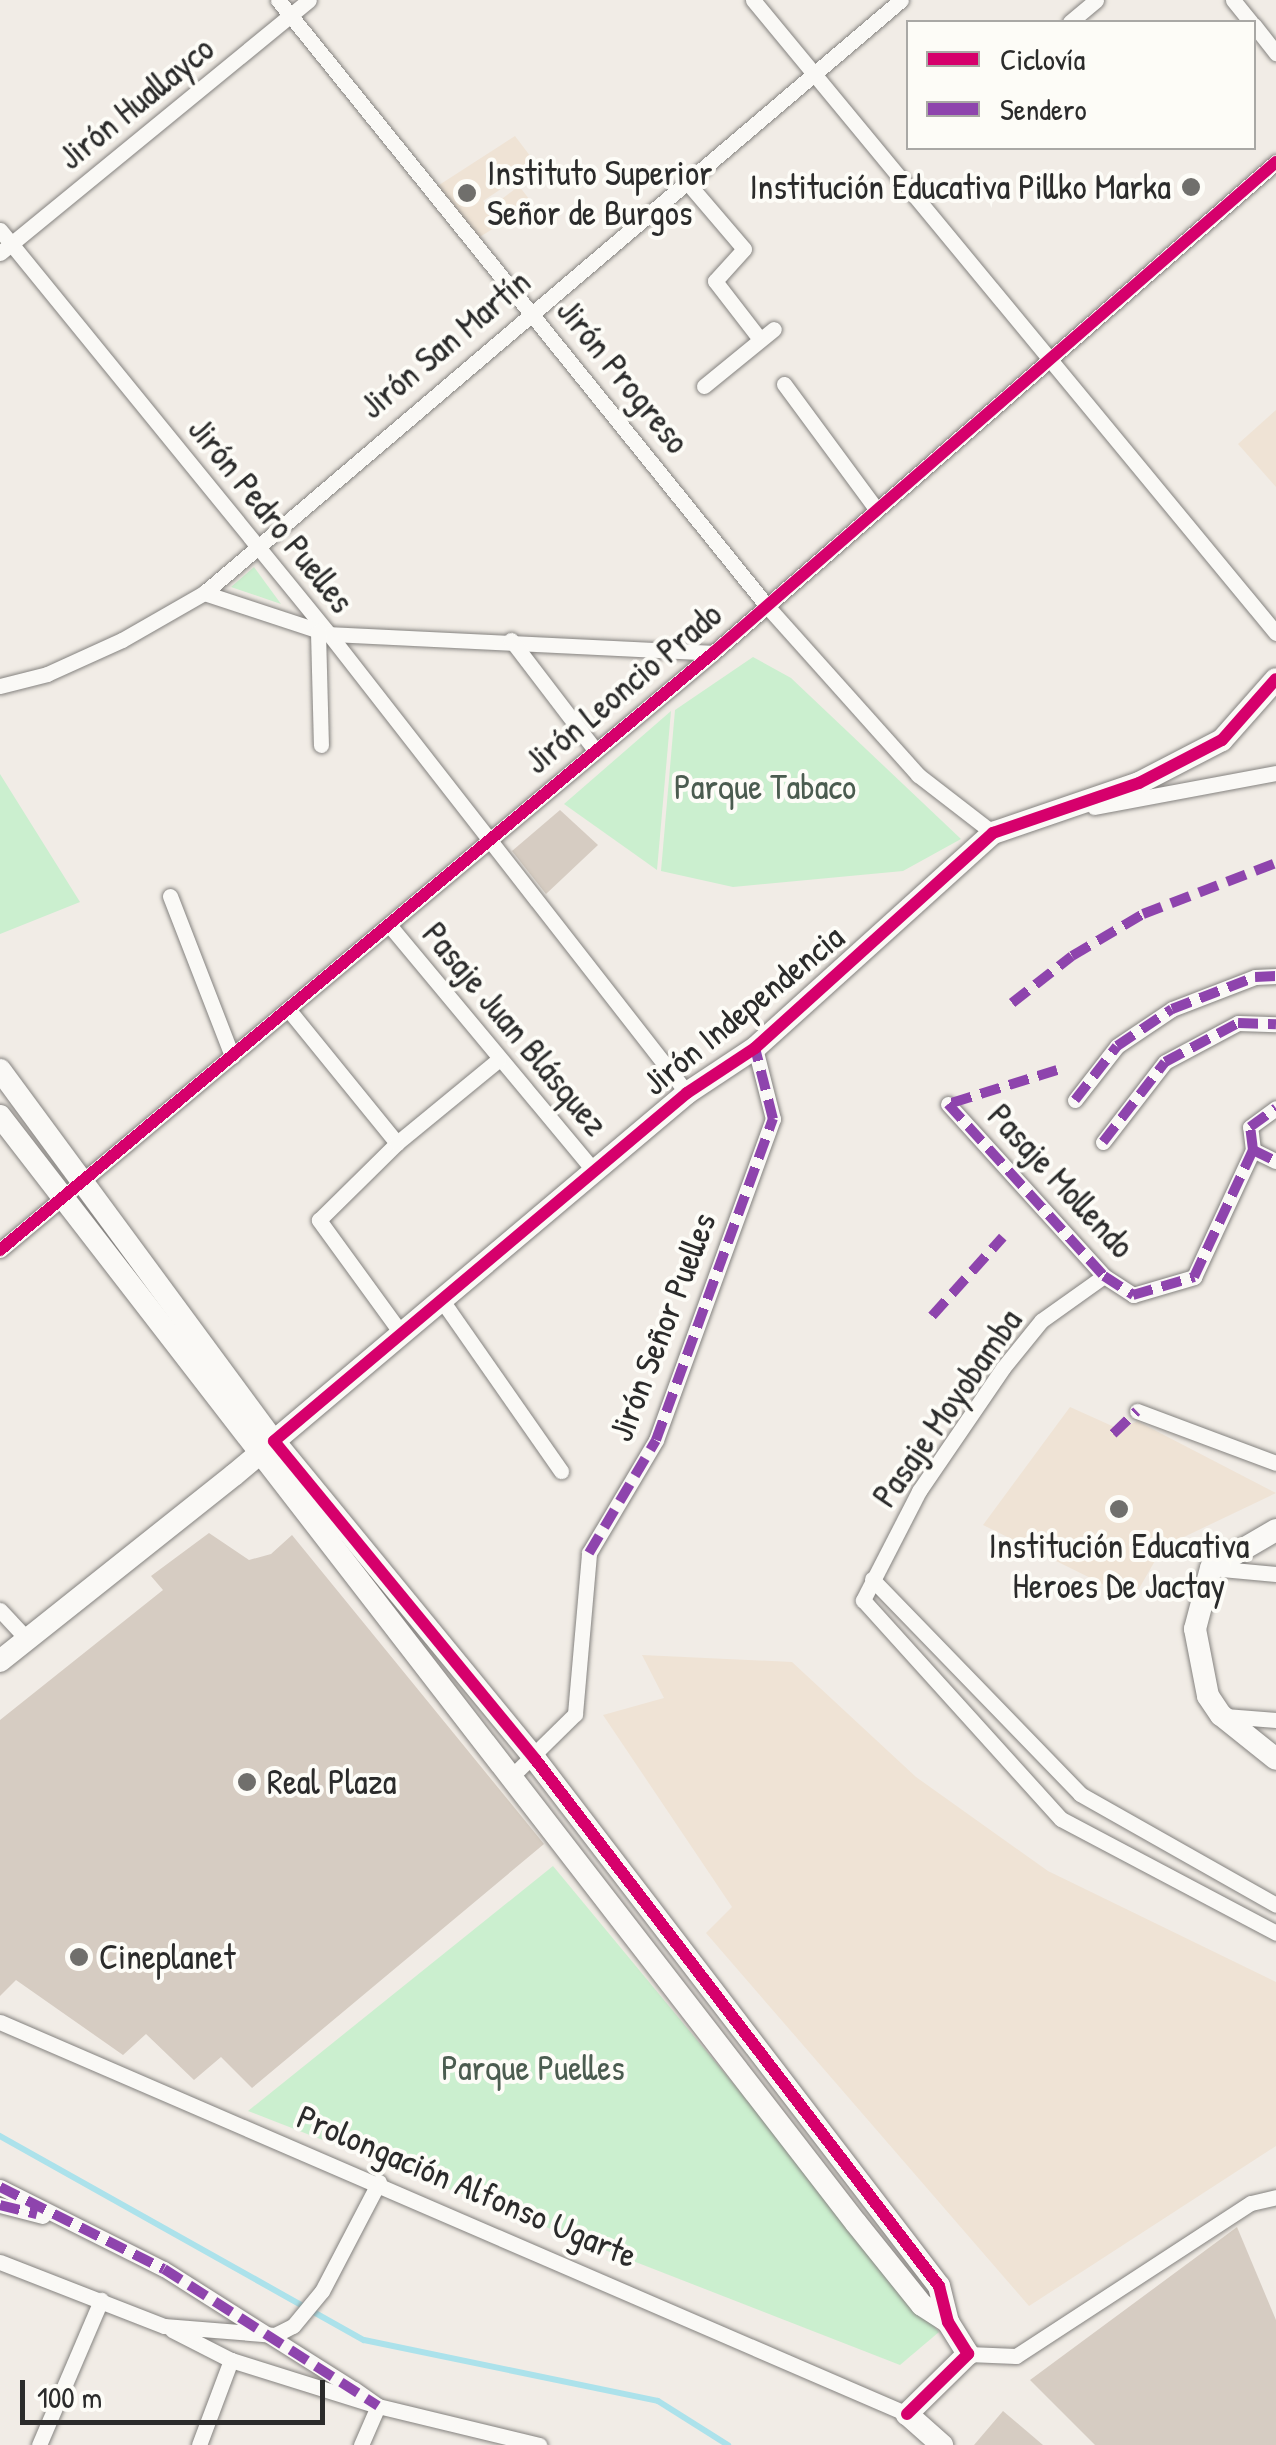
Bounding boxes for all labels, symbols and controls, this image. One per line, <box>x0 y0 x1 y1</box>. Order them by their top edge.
legend <box>906 20 1256 150</box>
street label: Jirón Huallayco <box>50 28 222 178</box>
text: Ciclovía <box>1000 39 1085 79</box>
text: Sendero <box>1000 89 1087 129</box>
place label: Instituto Superior Señor de Burgos <box>487 152 713 234</box>
place label: Institución Educativa Pillko Marka <box>749 166 1171 208</box>
marker: Institución Educativa Pillko Marka <box>1180 176 1202 198</box>
marker: Instituto Superior Señor de Burgos <box>456 182 478 204</box>
street label: Jirón San Martín <box>351 261 539 427</box>
street label: Jirón Progreso <box>548 290 698 462</box>
street label: Jirón Pedro Puelles <box>179 409 363 621</box>
street label: Jirón Leoncio Prado <box>516 593 730 783</box>
park label: Parque Tabaco <box>674 766 856 808</box>
street label: Pasaje Juan Blásquez <box>413 914 617 1144</box>
street label: Jirón Independencia <box>634 916 852 1104</box>
street label: Pasaje Mollendo <box>979 1095 1143 1267</box>
street label: Jirón Señor Puelles <box>599 1207 725 1447</box>
street label: Pasaje Moyobamba <box>863 1301 1031 1515</box>
marker: Institución Educativa Heroes De Jactay <box>1108 1498 1130 1520</box>
place label: Institución Educativa Heroes De Jactay <box>989 1525 1249 1607</box>
place label: Real Plaza <box>267 1761 396 1803</box>
marker: Real Plaza <box>236 1771 258 1793</box>
place label: Cineplanet <box>99 1936 236 1978</box>
marker: Cineplanet <box>68 1946 90 1968</box>
park label: Parque Puelles <box>441 2047 625 2089</box>
street label: Prolongación Alfonso Ugarte <box>291 2095 643 2277</box>
scale bar <box>25 2360 330 2422</box>
text: 100 m <box>37 2377 102 2417</box>

